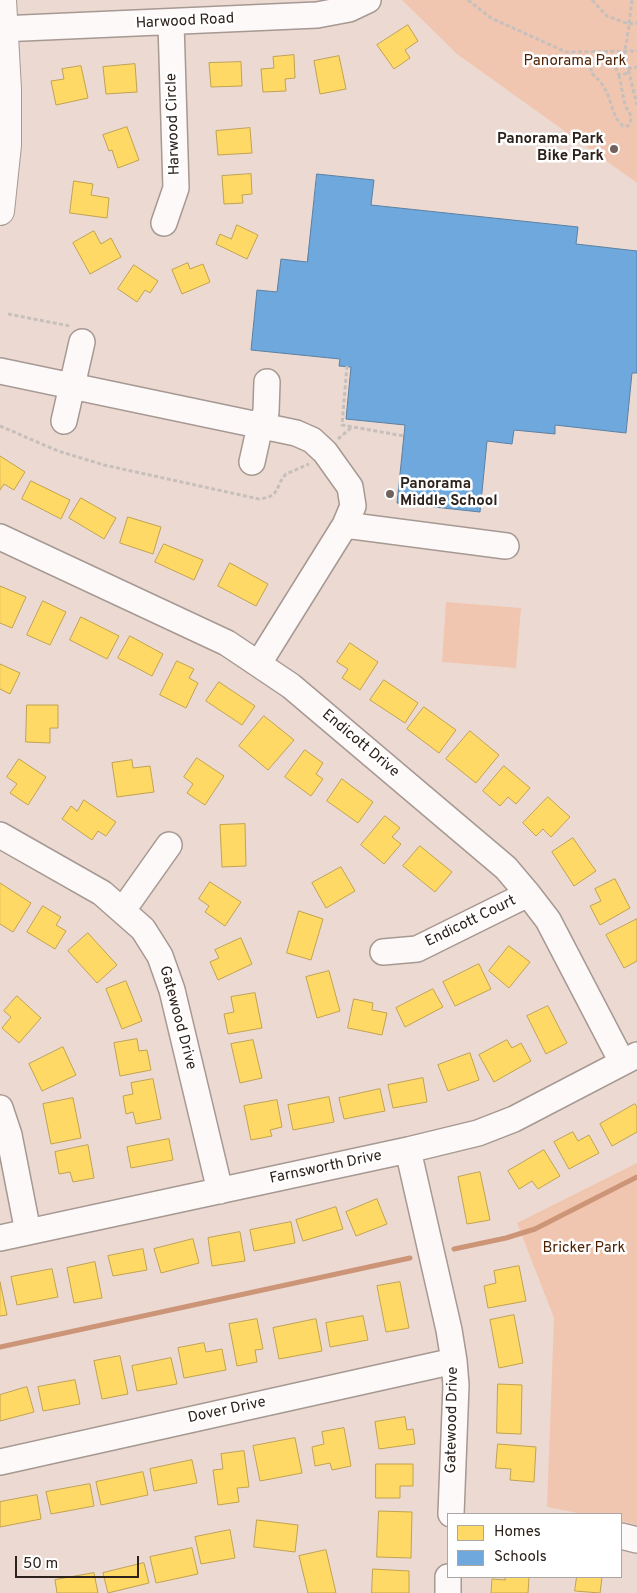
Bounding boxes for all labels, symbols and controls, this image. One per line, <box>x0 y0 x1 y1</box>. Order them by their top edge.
street label: Harwood Road <box>135 10 235 34</box>
park label: Panorama Park <box>524 53 626 71</box>
street label: Harwood Circle <box>163 73 185 175</box>
place label: Panorama Park Bike Park <box>497 131 604 166</box>
marker: Panorama Park Bike Park <box>608 143 620 155</box>
place label: Panorama Middle School <box>400 476 498 511</box>
marker: Panorama Middle School <box>384 488 396 500</box>
street label: Endicott Drive <box>318 706 402 782</box>
street label: Endicott Court <box>423 892 519 952</box>
street label: Gatewood Drive <box>154 964 200 1072</box>
street label: Farnsworth Drive <box>268 1147 384 1189</box>
park label: Bricker Park <box>543 1240 625 1258</box>
street label: Gatewood Drive <box>443 1366 463 1474</box>
street label: Dover Drive <box>186 1394 268 1428</box>
legend <box>447 1513 622 1578</box>
text: Homes <box>494 1523 541 1542</box>
scale bar <box>18 1546 141 1578</box>
text: Schools <box>494 1548 547 1567</box>
text: 50 m <box>23 1555 58 1574</box>

